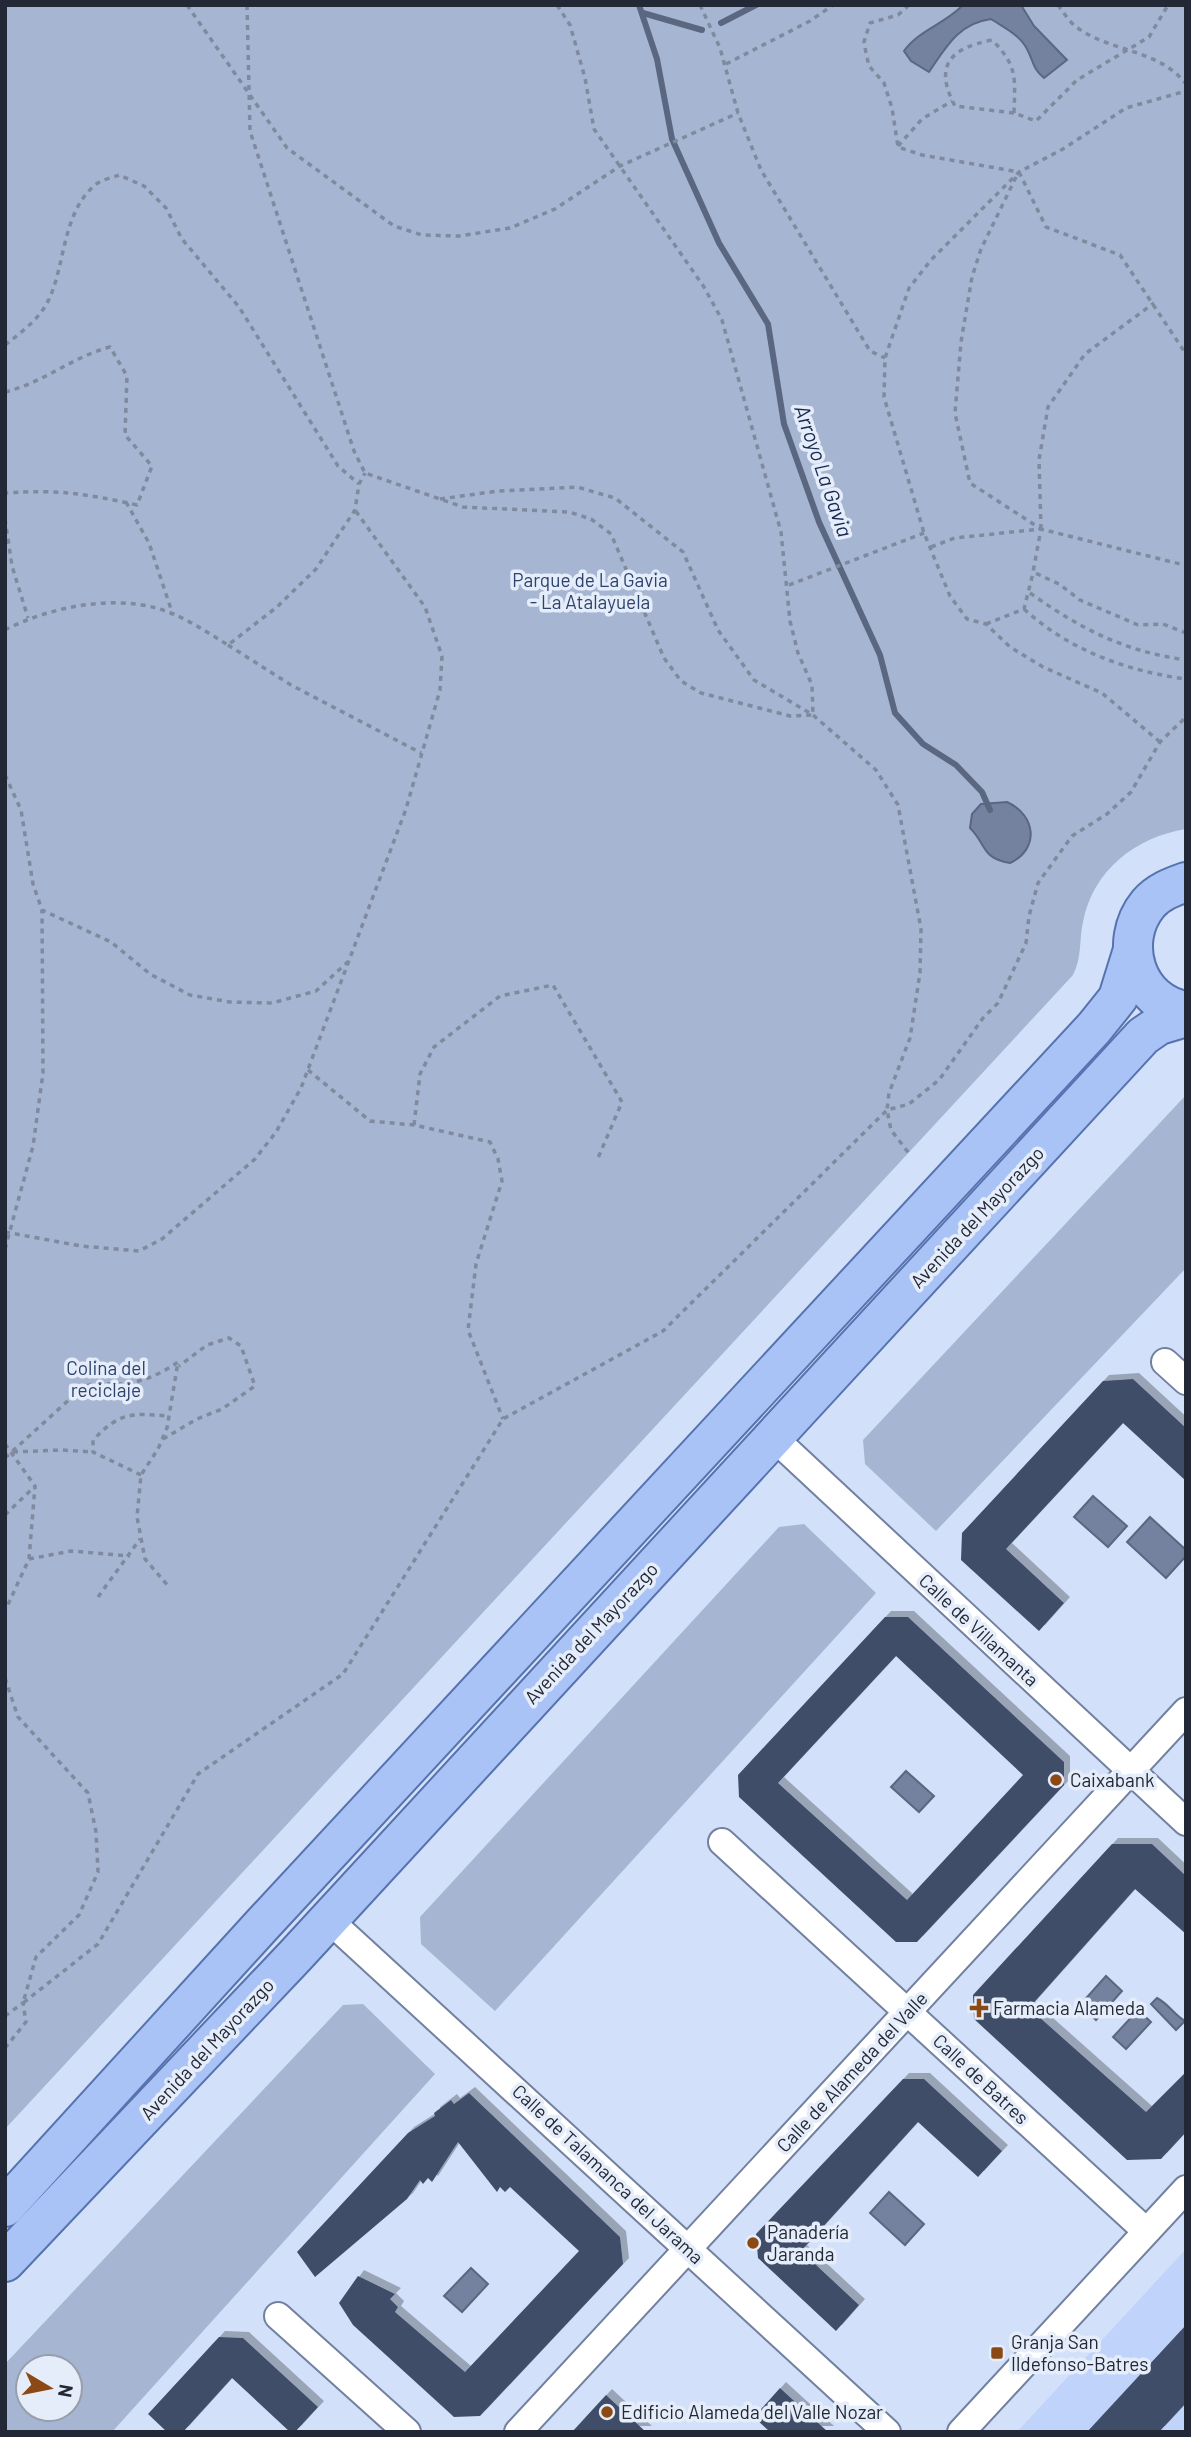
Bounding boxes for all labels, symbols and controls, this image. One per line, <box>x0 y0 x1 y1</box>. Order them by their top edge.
water label: Arroyo La Gavia <box>790 401 859 540</box>
park label: Parque de La Gavia - La Atalayuela <box>512 568 668 613</box>
street label: Avenida del Mayorazgo <box>905 1141 1048 1292</box>
park label: Colina del reciclaje <box>66 1356 146 1401</box>
street label: Avenida del Mayorazgo <box>519 1557 662 1708</box>
street label: Calle de Villamanta <box>915 1568 1044 1691</box>
place label: Caixabank <box>1070 1768 1155 1791</box>
marker: Caixabank <box>1048 1772 1064 1788</box>
street label: Avenida del Mayorazgo <box>135 1973 278 2124</box>
street label: Calle de Alameda del Valle <box>771 1987 932 2157</box>
place label: Farmacia Alameda <box>993 1996 1145 2019</box>
marker: Farmacia Alameda <box>971 2000 987 2016</box>
street label: Calle de Batres <box>929 2029 1034 2129</box>
street label: Calle de Talamanca del Jarama <box>508 2079 709 2268</box>
place label: Panadería Jaranda <box>767 2220 849 2265</box>
marker: Panadería Jaranda <box>745 2235 761 2251</box>
place label: Granja San Ildefonso-Batres <box>1011 2330 1148 2375</box>
marker: Granja San Ildefonso-Batres <box>989 2345 1005 2361</box>
north arrow <box>14 2353 84 2423</box>
text: N <box>54 2383 79 2399</box>
place label: Edificio Alameda del Valle Nozar <box>621 2400 883 2423</box>
marker: Edificio Alameda del Valle Nozar <box>599 2404 615 2420</box>

